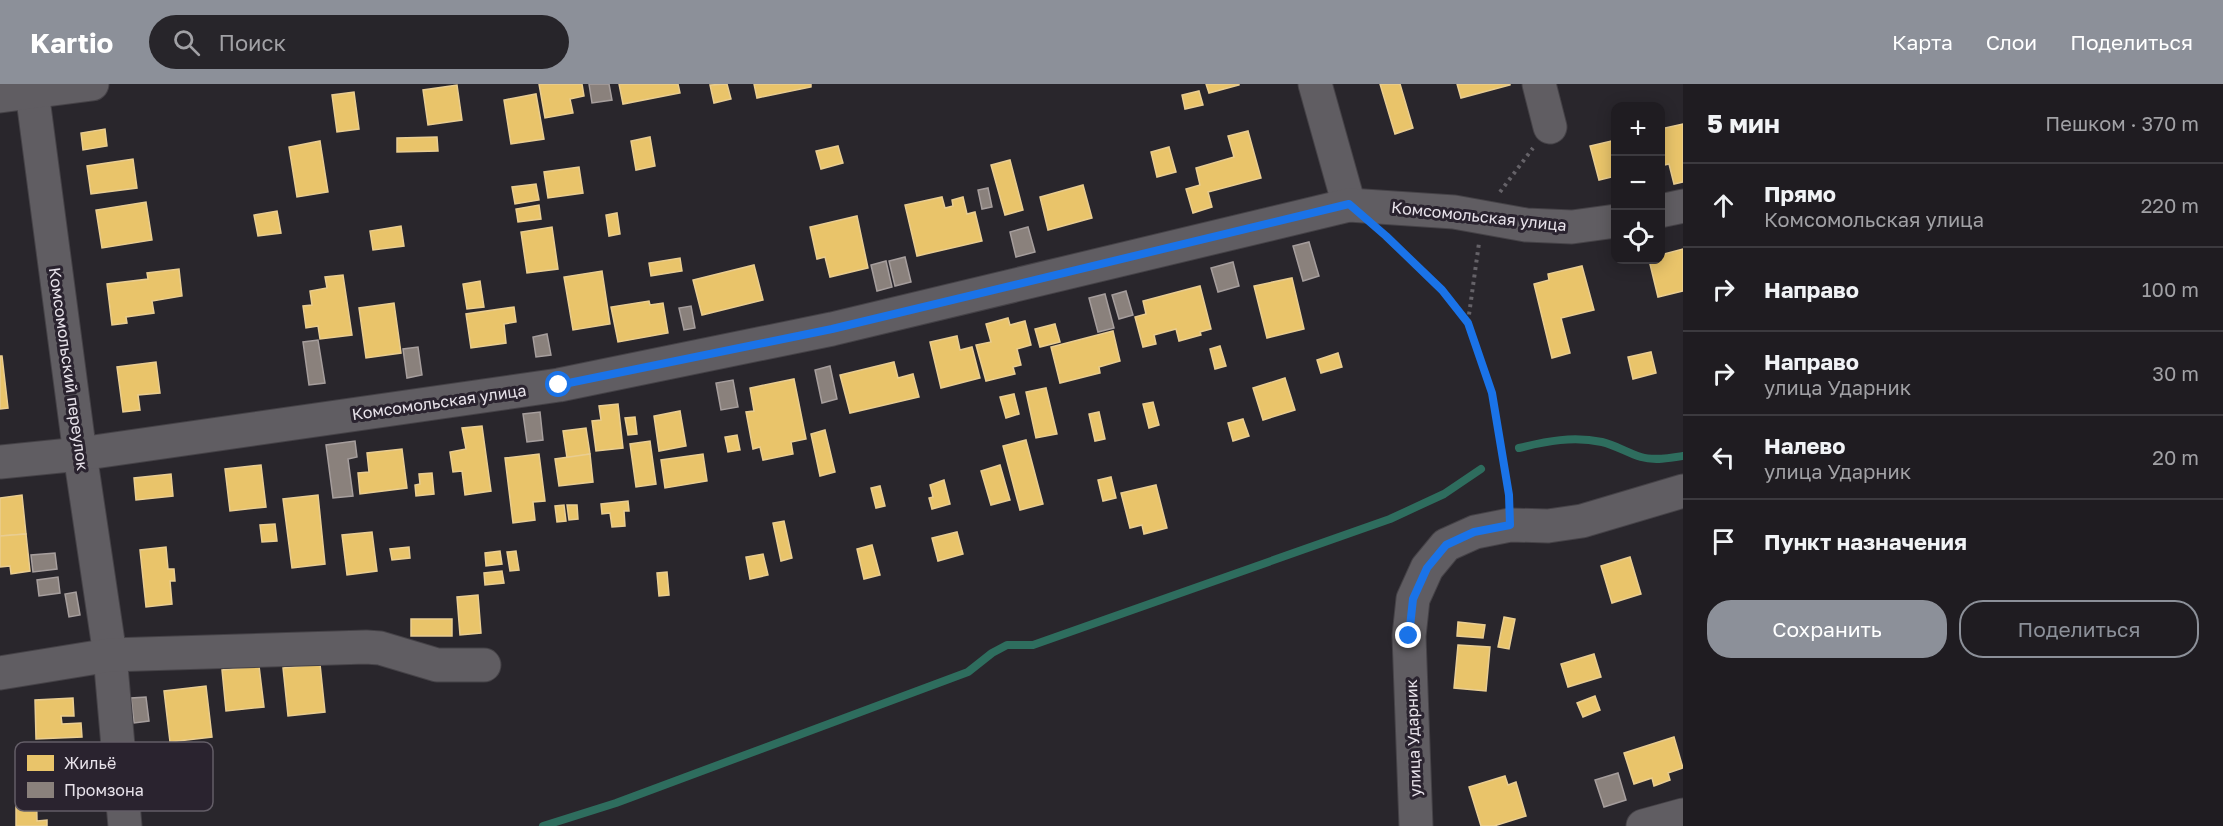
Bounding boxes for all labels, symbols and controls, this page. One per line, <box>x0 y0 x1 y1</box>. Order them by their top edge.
search box <box>149 15 569 69</box>
text: Kartio <box>30 26 113 59</box>
icon: search <box>170 26 203 59</box>
text: Поиск <box>218 29 286 56</box>
text: Карта <box>1892 29 1953 55</box>
text: Слои <box>1986 29 2037 55</box>
text: Поделиться <box>2070 29 2193 55</box>
map controls <box>1611 102 1665 264</box>
button: + <box>1611 102 1665 156</box>
text: 5 мин <box>1707 108 1780 139</box>
text: Пешком · 370 m <box>2045 111 2199 135</box>
button: − <box>1611 156 1665 210</box>
text: Прямо <box>1764 180 1836 207</box>
icon: ahead <box>1707 189 1740 222</box>
text: 220 m <box>2141 193 2199 217</box>
street label: Комсомольская улица <box>1390 197 1568 235</box>
text: Комсомольская улица <box>1764 207 1984 231</box>
button: locate <box>1611 210 1665 264</box>
street label: Комсомольский переулок <box>45 266 93 472</box>
icon: right <box>1707 273 1740 306</box>
text: Направо <box>1764 276 1859 303</box>
text: 100 m <box>2142 277 2199 301</box>
text: Направо <box>1764 348 1859 375</box>
icon: right <box>1707 357 1740 390</box>
text: 30 m <box>2152 361 2199 385</box>
route start <box>545 371 571 397</box>
text: улица Ударник <box>1764 375 1911 399</box>
street label: Комсомольская улица <box>350 380 528 424</box>
text: Налево <box>1764 432 1846 459</box>
icon: left <box>1707 441 1740 474</box>
text: 20 m <box>2152 445 2199 469</box>
text: улица Ударник <box>1764 459 1911 483</box>
icon: arrive <box>1707 525 1740 558</box>
text: Пункт назначения <box>1764 528 1967 555</box>
button: Сохранить <box>1707 600 1947 658</box>
button: Поделиться <box>1959 600 2199 658</box>
route end <box>1395 622 1421 648</box>
street label: улица Ударник <box>1401 679 1425 797</box>
legend <box>15 742 213 811</box>
text: Жильё <box>64 753 116 773</box>
text: Промзона <box>64 780 144 800</box>

